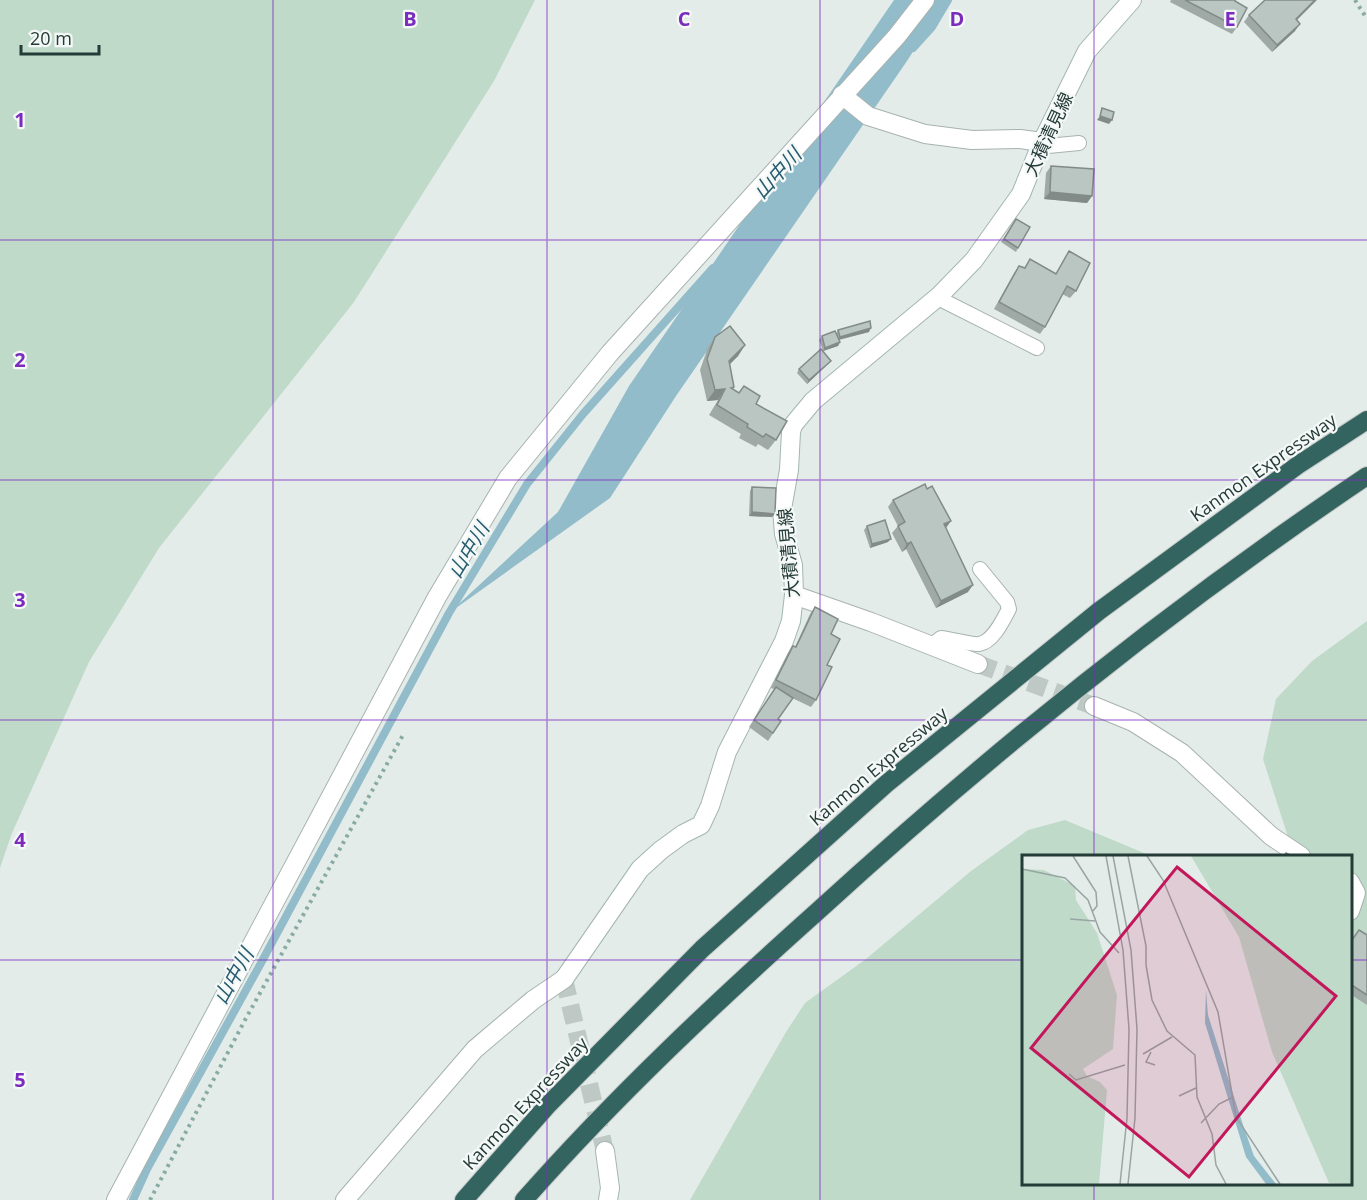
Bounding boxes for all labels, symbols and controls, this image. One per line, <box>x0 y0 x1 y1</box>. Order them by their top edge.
text: B <box>403 5 417 32</box>
text: C <box>678 5 691 32</box>
text: D <box>950 5 964 32</box>
text: E <box>1224 5 1236 32</box>
scale bar <box>21 18 99 56</box>
text: 20 m <box>30 26 72 50</box>
street label: 大積清見線 <box>1018 88 1078 180</box>
text: 1 <box>14 106 26 133</box>
water label: 山中川 <box>747 140 808 204</box>
text: 2 <box>14 346 26 373</box>
street label: Kanmon Expressway <box>1185 407 1342 527</box>
street label: 大積清見線 <box>772 507 804 599</box>
water label: 山中川 <box>441 516 496 583</box>
text: 3 <box>14 586 26 613</box>
street label: Kanmon Expressway <box>804 700 953 831</box>
text: 4 <box>14 826 26 853</box>
inset map <box>1022 855 1352 1185</box>
water label: 山中川 <box>207 941 260 1009</box>
street label: Kanmon Expressway <box>457 1031 594 1175</box>
text: 5 <box>14 1066 26 1093</box>

